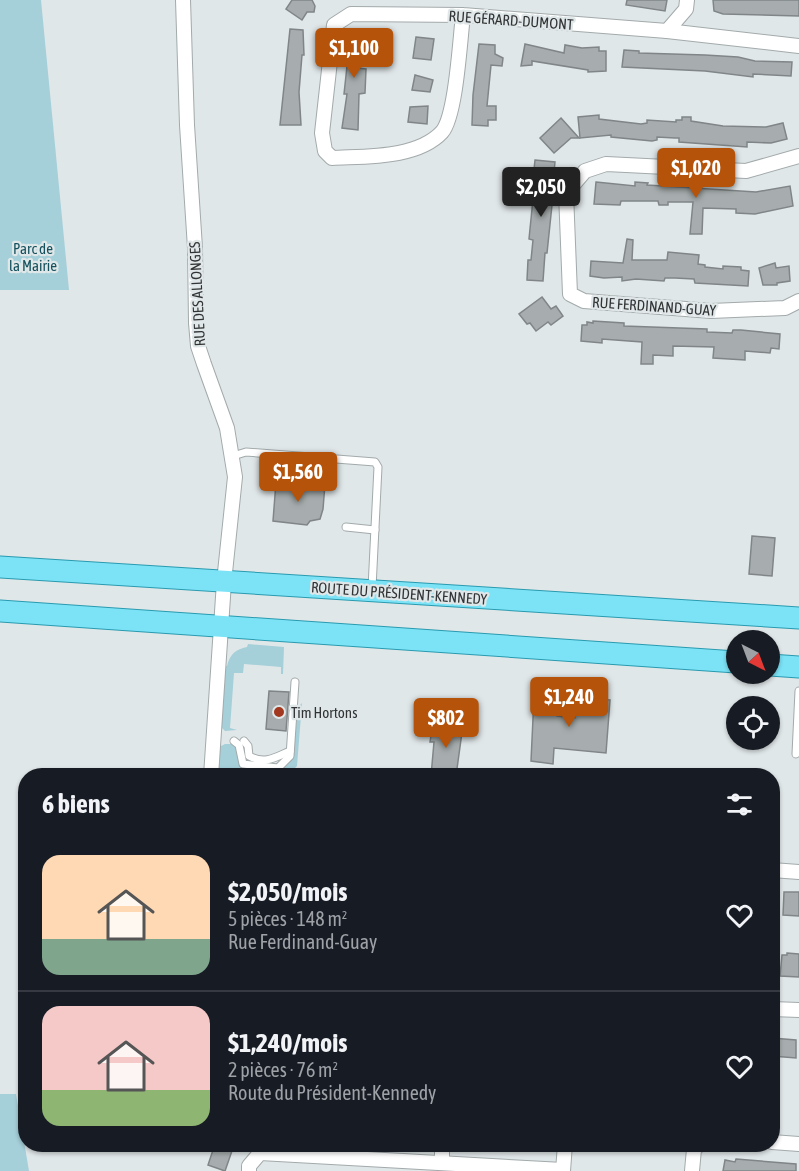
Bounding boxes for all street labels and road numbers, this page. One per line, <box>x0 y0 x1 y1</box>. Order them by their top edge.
street label: RUE GÉRARD-DUMONT <box>448 7 574 33</box>
street label: RUE DES ALLONGES <box>186 241 208 347</box>
street label: RUE FERDINAND-GUAY <box>591 293 717 319</box>
street label: ROUTE DU PRÉSIDENT-KENNEDY <box>310 578 488 608</box>

